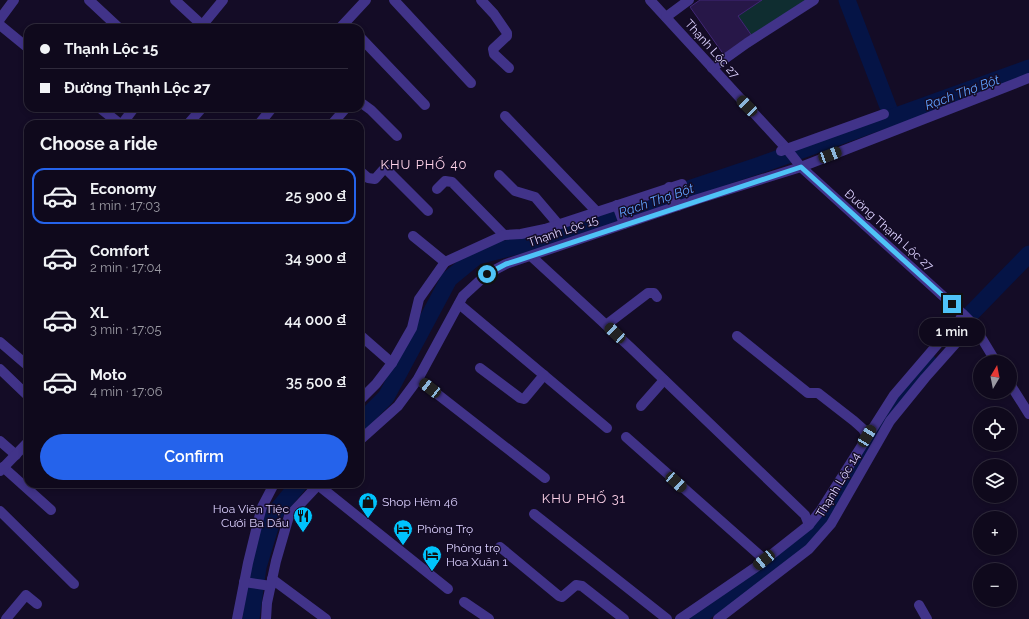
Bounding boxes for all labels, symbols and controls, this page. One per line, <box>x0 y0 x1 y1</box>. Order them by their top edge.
street label: Thạnh Lộc 27 <box>682 17 742 82</box>
text: Thạnh Lộc 15 <box>64 40 158 58</box>
water label: Rạch Thợ Bột <box>923 72 1002 113</box>
text: Đường Thạnh Lộc 27 <box>64 79 210 97</box>
car <box>734 93 760 119</box>
text: Choose a ride <box>40 133 158 154</box>
car <box>817 145 843 165</box>
district label: KHU PHỐ 40 <box>381 156 467 172</box>
icon: car <box>42 178 78 214</box>
text: Economy <box>90 180 157 198</box>
water label: Rạch Thợ Bột <box>617 180 696 220</box>
text: 25 900 ₫ <box>285 187 346 205</box>
street label: Đường Thạnh Lộc 27 <box>842 187 937 274</box>
text: 1 min · 17:03 <box>90 198 160 213</box>
street label: Thạnh Lộc 15 <box>526 212 600 250</box>
icon: car <box>42 240 78 276</box>
text: Comfort <box>90 242 149 260</box>
text: 34 900 ₫ <box>285 249 346 267</box>
text: 2 min · 17:04 <box>90 260 161 275</box>
route start <box>478 265 496 283</box>
route end <box>943 295 961 313</box>
icon: car <box>42 302 78 338</box>
text: XL <box>90 304 108 322</box>
text: 44 000 ₫ <box>284 311 346 329</box>
callout: 1 min <box>919 318 985 346</box>
car <box>602 320 628 346</box>
text: 3 min · 17:05 <box>90 322 162 337</box>
text: 1 min <box>936 324 968 339</box>
north arrow <box>973 355 1017 399</box>
map controls <box>973 355 1017 607</box>
icon: car <box>42 364 78 400</box>
text: Moto <box>90 366 127 384</box>
text: 35 500 ₫ <box>286 373 346 391</box>
car <box>417 376 443 400</box>
text: 4 min · 17:06 <box>90 384 163 399</box>
button: locate <box>973 407 1017 451</box>
car <box>856 423 878 449</box>
button: Confirm <box>40 434 348 480</box>
street label: Thạnh Lộc 14 <box>813 450 863 520</box>
button: layers <box>973 459 1017 503</box>
car <box>663 470 689 494</box>
district label: KHU PHỐ 31 <box>542 490 626 506</box>
shop icon: Shop Hẻm 46 <box>357 491 379 519</box>
place label: Shop Hẻm 46 <box>382 495 458 509</box>
place label: Hoa Viên Tiệc Cưới Ba Dẩu <box>213 502 289 530</box>
restaurant icon: Hoa Viên Tiệc Cưới Ba Dẩu <box>292 505 314 533</box>
button: + <box>973 511 1017 555</box>
hotel icon: Phòng Trọ <box>392 518 414 546</box>
place label: Phòng Trọ <box>417 522 473 536</box>
place label: Phòng trọ Hoa Xuân 1 <box>446 541 508 569</box>
hotel icon: Phòng trọ Hoa Xuân 1 <box>421 544 443 572</box>
car <box>751 548 777 572</box>
button: − <box>973 563 1017 607</box>

